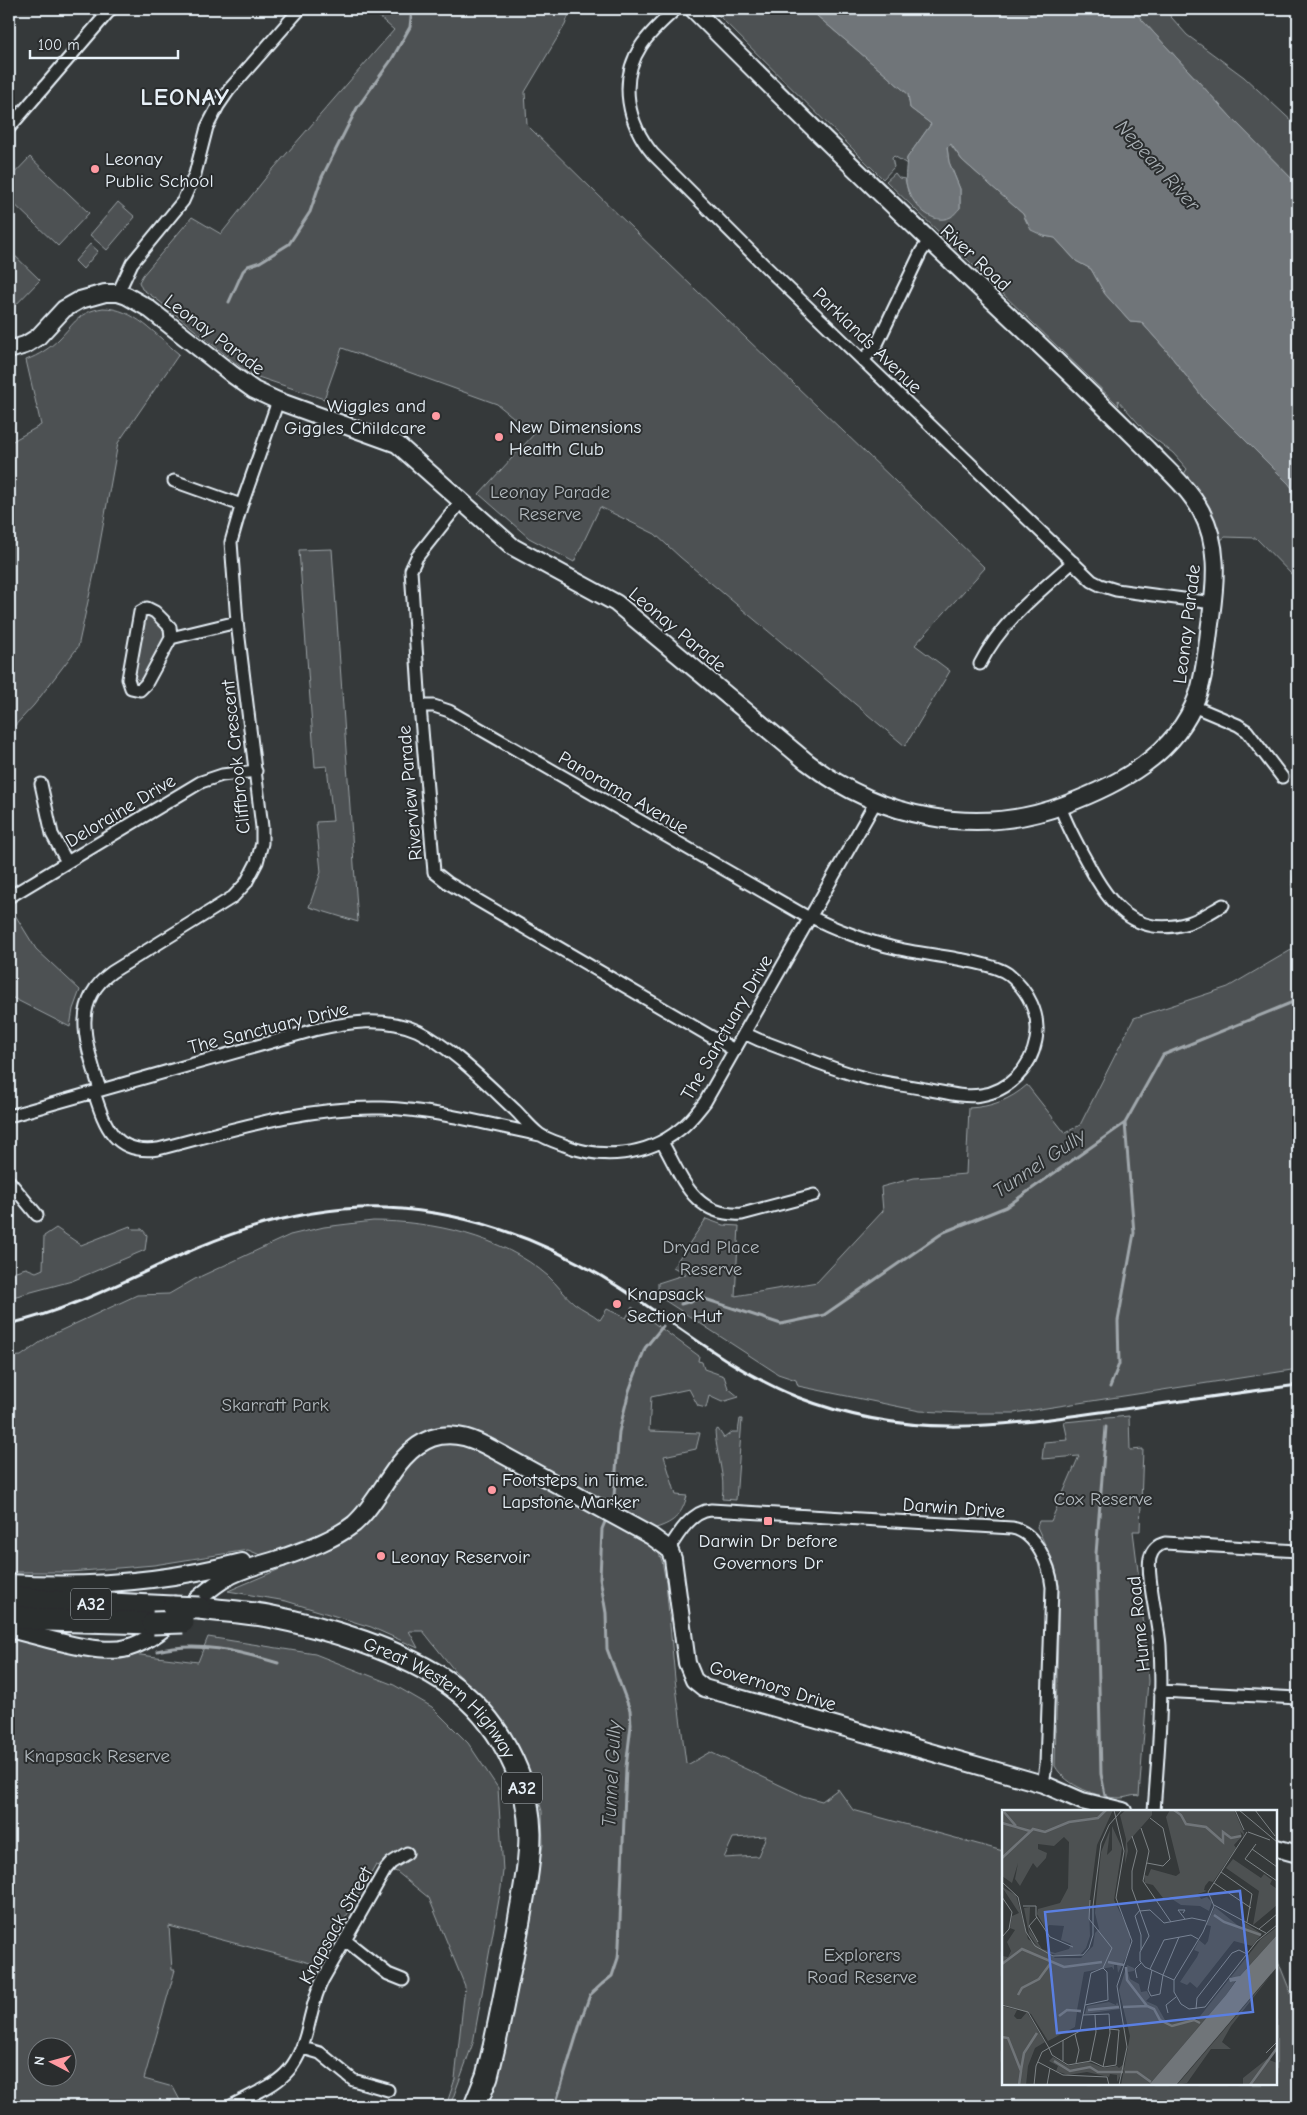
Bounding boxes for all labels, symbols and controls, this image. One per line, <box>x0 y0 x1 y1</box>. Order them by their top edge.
scale bar <box>30 28 178 60</box>
text: 100 m <box>38 36 80 54</box>
district label: LEONAY <box>140 83 230 111</box>
water label: Nepean River <box>1111 115 1205 216</box>
place label: Leonay Public School <box>105 148 214 192</box>
marker: Leonay Public School <box>89 163 101 175</box>
street label: River Road <box>936 220 1015 296</box>
street label: Parklands Avenue <box>808 283 926 398</box>
street label: Leonay Parade <box>160 290 269 380</box>
place label: Wiggles and Giggles Childcare <box>284 395 426 439</box>
marker: Wiggles and Giggles Childcare <box>430 410 442 422</box>
place label: New Dimensions Health Club <box>509 416 642 460</box>
marker: New Dimensions Health Club <box>493 431 505 443</box>
park label: Leonay Parade Reserve <box>490 481 610 525</box>
street label: Leonay Parade <box>1169 563 1205 685</box>
street label: Leonay Parade <box>624 583 730 677</box>
street label: Cliffbrook Crescent <box>217 678 255 835</box>
street label: Riverview Parade <box>393 724 427 862</box>
street label: Panorama Avenue <box>554 747 693 839</box>
street label: Deloraine Drive <box>62 769 179 852</box>
street label: The Sanctuary Drive <box>676 951 777 1104</box>
street label: The Sanctuary Drive <box>186 997 351 1059</box>
water label: Tunnel Gully <box>989 1123 1091 1203</box>
park label: Dryad Place Reserve <box>662 1236 760 1280</box>
place label: Knapsack Section Hut <box>627 1283 722 1327</box>
marker: Knapsack Section Hut <box>611 1298 623 1310</box>
park label: Skarratt Park <box>221 1394 329 1416</box>
place label: Footsteps in Time. Lapstone Marker <box>502 1469 647 1513</box>
marker: Footsteps in Time. Lapstone Marker <box>486 1484 498 1496</box>
park label: Cox Reserve <box>1053 1488 1153 1510</box>
street label: Darwin Drive <box>902 1493 1006 1523</box>
marker: Darwin Dr before Governors Dr <box>762 1515 774 1527</box>
place label: Darwin Dr before Governors Dr <box>698 1530 838 1574</box>
place label: Leonay Reservoir <box>391 1546 530 1568</box>
marker: Leonay Reservoir <box>375 1550 387 1562</box>
street label: Hume Road <box>1123 1575 1155 1673</box>
road number: A32 <box>71 1588 111 1620</box>
street label: Great Western Highway <box>360 1633 520 1763</box>
street label: Governors Drive <box>707 1656 839 1716</box>
water label: Tunnel Gully <box>597 1719 626 1828</box>
park label: Knapsack Reserve <box>24 1745 170 1767</box>
road number: A32 <box>502 1772 542 1804</box>
inset map <box>1002 1810 1277 2085</box>
street label: Knapsack Street <box>295 1862 377 1988</box>
park label: Explorers Road Reserve <box>807 1944 917 1988</box>
north arrow <box>28 2038 78 2088</box>
text: N <box>31 2055 48 2066</box>

